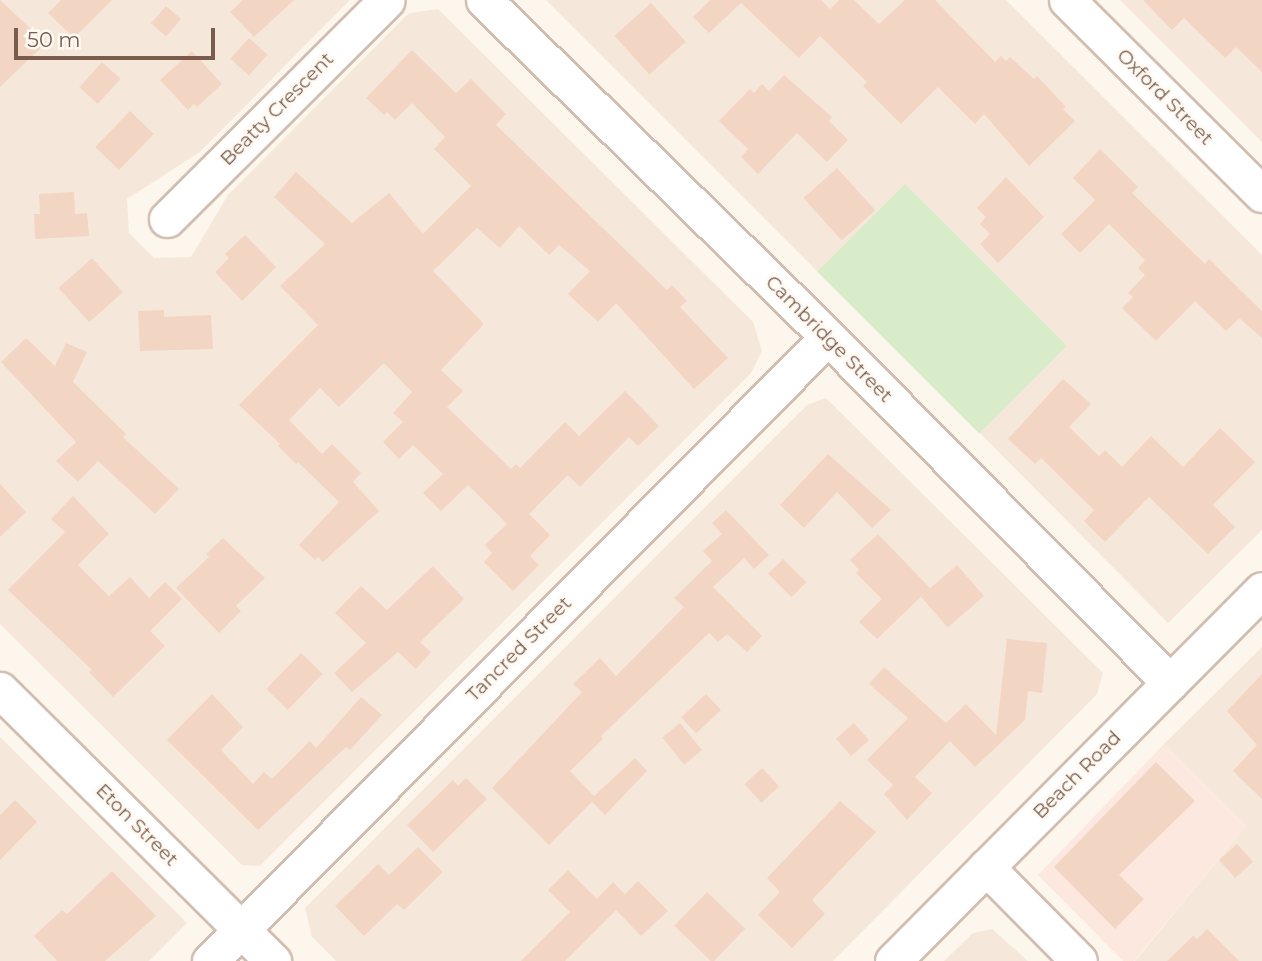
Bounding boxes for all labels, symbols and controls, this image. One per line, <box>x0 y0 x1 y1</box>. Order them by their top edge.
scale bar <box>18 14 219 58</box>
text: 50 m <box>27 27 81 52</box>
street label: Oxford Street <box>1112 44 1218 150</box>
street label: Beatty Crescent <box>216 48 338 170</box>
street label: Cambridge Street <box>761 271 897 407</box>
street label: Tancred Street <box>462 592 576 706</box>
street label: Beach Road <box>1028 726 1126 824</box>
street label: Eton Street <box>91 779 183 871</box>

